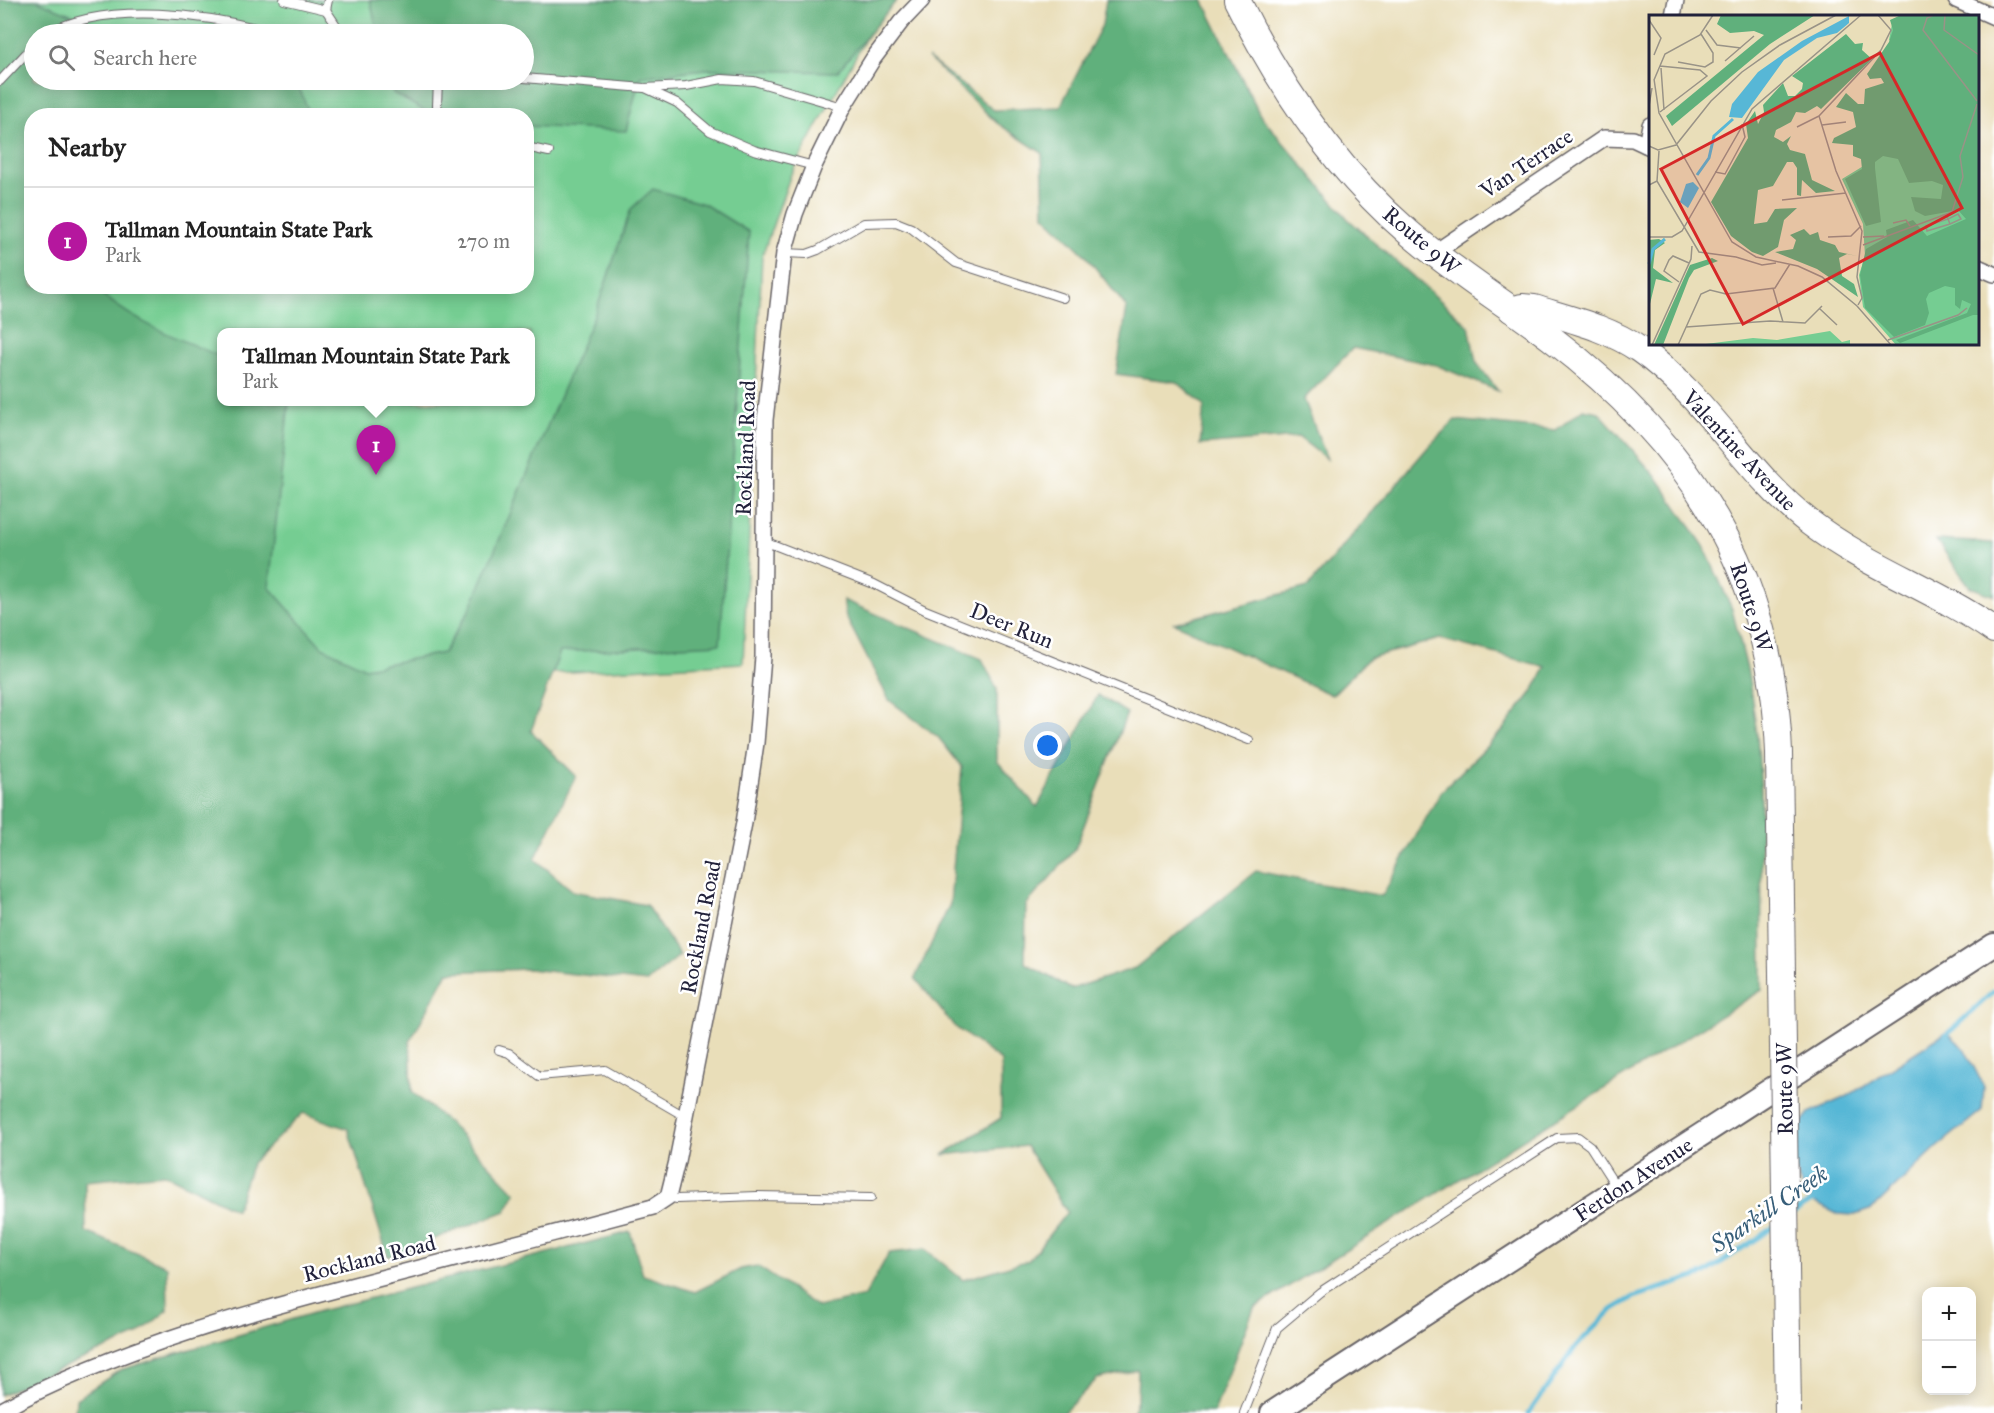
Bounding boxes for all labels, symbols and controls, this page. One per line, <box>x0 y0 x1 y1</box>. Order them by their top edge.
inset map <box>1649 15 1979 345</box>
search box <box>24 24 534 90</box>
icon: search <box>45 41 78 74</box>
text: Search here <box>93 44 197 71</box>
street label: Van Terrace <box>1474 123 1578 205</box>
text: Nearby <box>48 131 126 163</box>
street label: Route 9W <box>1378 200 1467 281</box>
text: Tallman Mountain State Park <box>105 216 373 243</box>
text: 1 <box>64 229 71 253</box>
text: 270 m <box>457 229 510 253</box>
text: Park <box>105 243 141 267</box>
popup <box>217 328 535 406</box>
text: Tallman Mountain State Park <box>242 342 510 369</box>
text: Park <box>242 369 278 393</box>
street label: Rockland Road <box>730 380 761 516</box>
street label: Valentine Avenue <box>1676 384 1803 516</box>
pin: 1 <box>356 426 395 475</box>
street label: Route 9W <box>1724 559 1779 656</box>
street label: Deer Run <box>966 597 1058 654</box>
your location <box>1033 731 1062 760</box>
street label: Rockland Road <box>674 858 727 996</box>
street label: Route 9W <box>1770 1041 1799 1136</box>
street label: Ferdon Avenue <box>1569 1131 1698 1228</box>
water label: Sparkill Creek <box>1704 1159 1834 1260</box>
street label: Rockland Road <box>300 1229 438 1288</box>
map controls <box>1922 1287 1976 1395</box>
button: + <box>1922 1287 1976 1341</box>
button: − <box>1922 1341 1976 1395</box>

